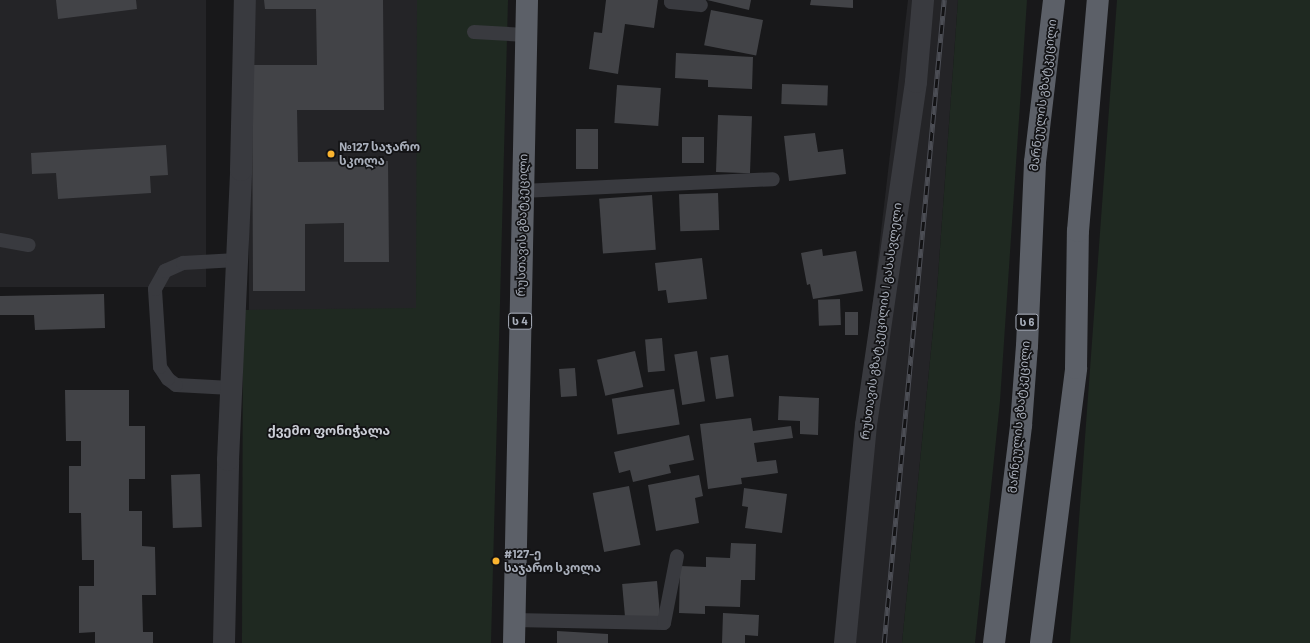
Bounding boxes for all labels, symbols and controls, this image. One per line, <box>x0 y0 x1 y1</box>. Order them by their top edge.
street label: მარნეულის გზატკეცილი <box>1027 18 1059 172</box>
place label: №127 საჯარო სკოლა <box>339 140 420 168</box>
marker: №127 საჯარო სკოლა <box>326 149 336 159</box>
street label: რუსთავის გზატკეცილი <box>514 154 530 296</box>
street label: რუსთავის გზატკეცილის I გასასვლელი <box>857 202 905 440</box>
road number: ს 4 <box>508 312 532 330</box>
road number: ს 6 <box>1015 313 1039 331</box>
street label: მარნეულის გზატკეცილი <box>1005 340 1033 494</box>
district label: ქვემო ფონიჭალა <box>268 422 390 438</box>
place label: #127-ე საჯარო სკოლა <box>504 547 601 575</box>
marker: #127-ე საჯარო სკოლა <box>491 556 501 566</box>

